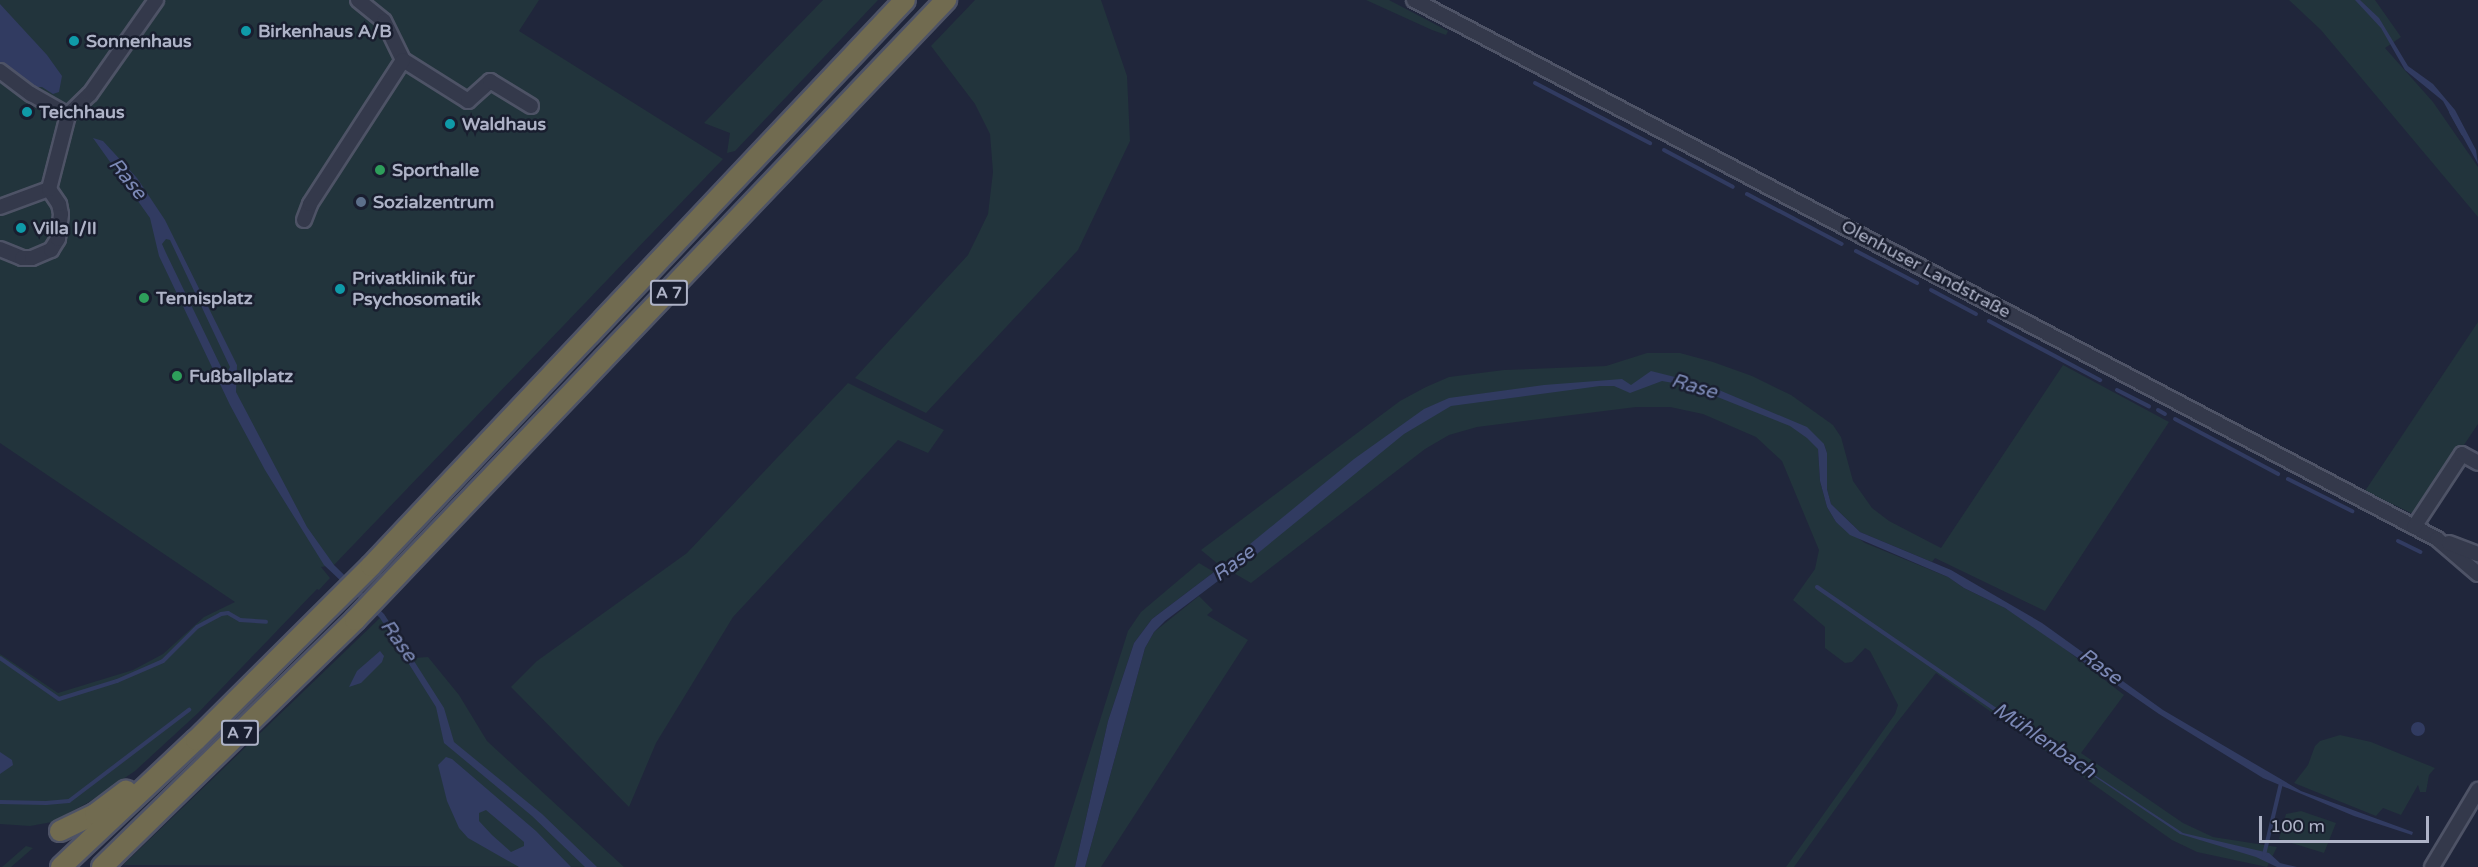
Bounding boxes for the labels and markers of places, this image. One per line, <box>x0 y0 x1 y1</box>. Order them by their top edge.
place label: Birkenhaus A/B <box>258 20 392 42</box>
marker: Birkenhaus A/B <box>239 24 253 38</box>
place label: Sonnenhaus <box>86 30 192 52</box>
marker: Sonnenhaus <box>67 34 81 48</box>
place label: Teichhaus <box>39 101 125 123</box>
marker: Teichhaus <box>20 105 34 119</box>
place label: Waldhaus <box>462 113 546 135</box>
marker: Waldhaus <box>443 117 457 131</box>
place label: Sporthalle <box>392 159 479 181</box>
marker: Sporthalle <box>373 163 387 177</box>
place label: Sozialzentrum <box>373 191 494 213</box>
marker: Sozialzentrum <box>354 195 368 209</box>
place label: Villa I/II <box>33 217 97 239</box>
marker: Villa I/II <box>14 221 28 235</box>
place label: Privatklinik für Psychosomatik <box>352 268 481 310</box>
marker: Privatklinik für Psychosomatik <box>333 282 347 296</box>
place label: Tennisplatz <box>156 287 253 309</box>
marker: Tennisplatz <box>137 291 151 305</box>
place label: Fußballplatz <box>189 365 293 387</box>
marker: Fußballplatz <box>170 369 184 383</box>

